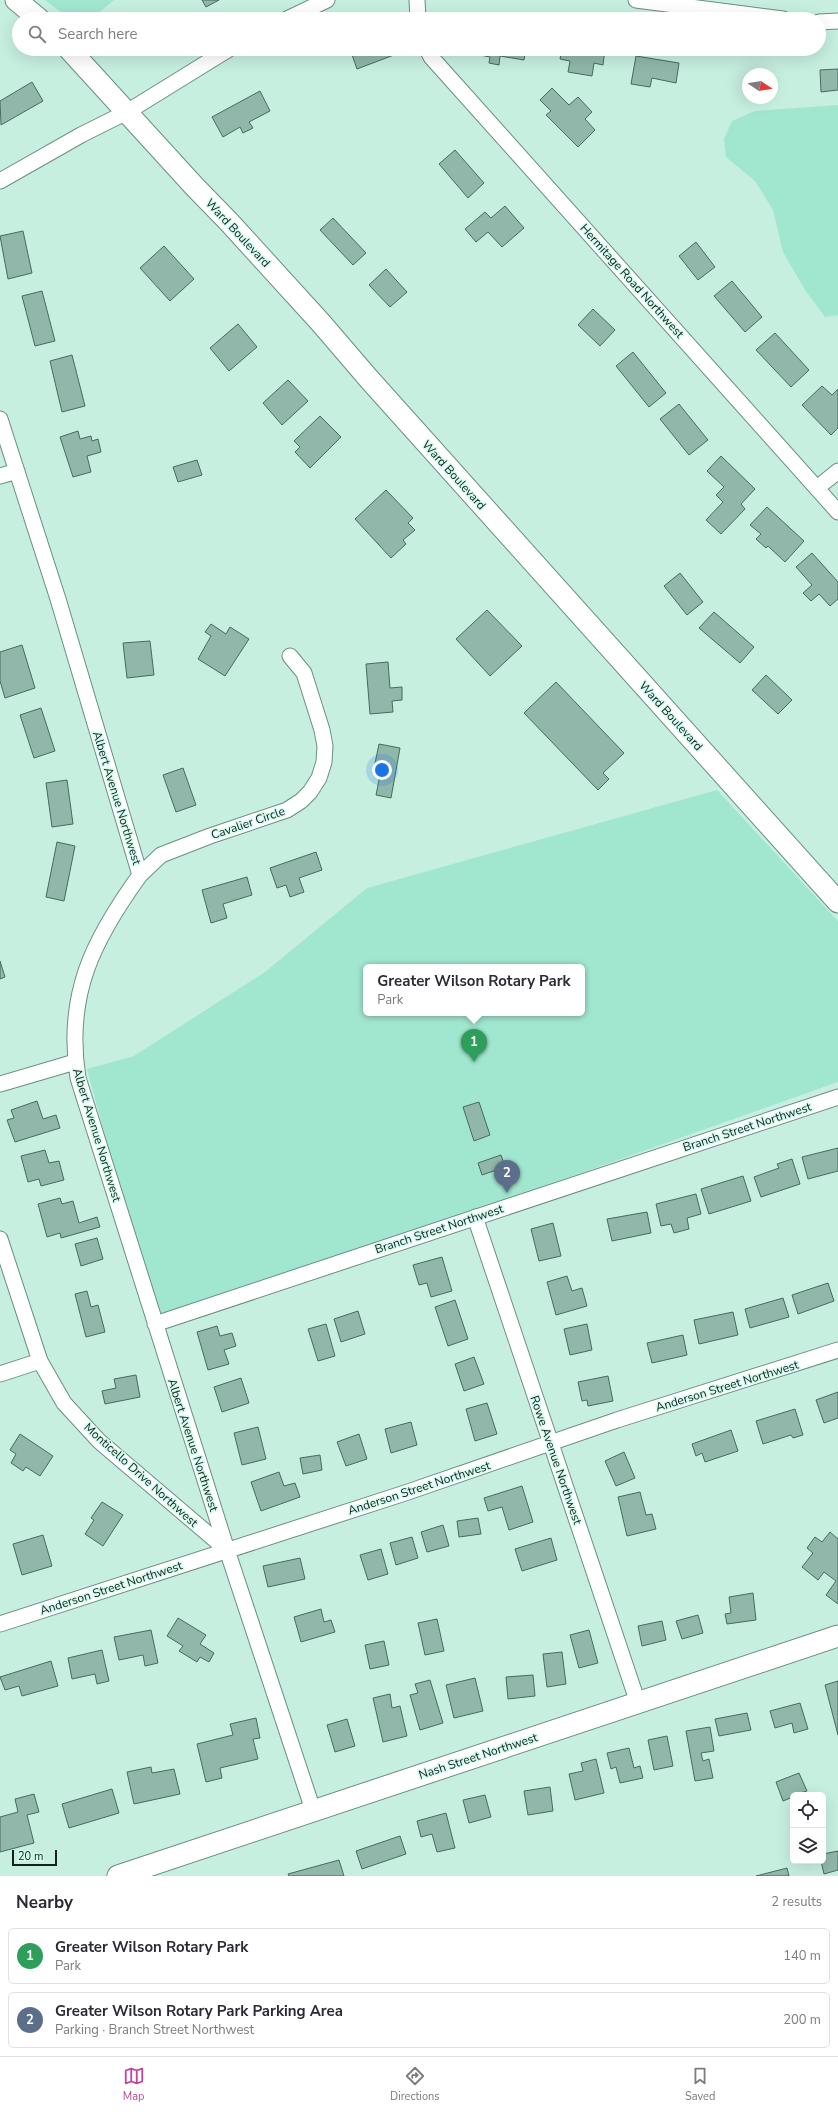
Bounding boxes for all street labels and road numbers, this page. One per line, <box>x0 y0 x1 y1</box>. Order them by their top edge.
street label: Ward Boulevard <box>202 195 274 271</box>
street label: Hermitage Road Northwest <box>576 221 688 342</box>
street label: Ward Boulevard <box>419 437 489 513</box>
street label: Ward Boulevard <box>636 678 706 754</box>
street label: Albert Avenue Northwest <box>89 729 145 868</box>
street label: Cavalier Circle <box>209 803 287 843</box>
street label: Albert Avenue Northwest <box>69 1066 125 1205</box>
street label: Branch Street Northwest <box>681 1098 814 1155</box>
street label: Branch Street Northwest <box>373 1200 506 1257</box>
street label: Anderson Street Northwest <box>654 1356 801 1415</box>
street label: Albert Avenue Northwest <box>164 1376 222 1514</box>
street label: Rowe Avenue Northwest <box>526 1393 586 1527</box>
street label: Monticello Drive Northwest <box>81 1419 202 1531</box>
street label: Anderson Street Northwest <box>346 1457 493 1519</box>
street label: Anderson Street Northwest <box>38 1557 185 1619</box>
street label: Nash Street Northwest <box>416 1729 540 1783</box>

